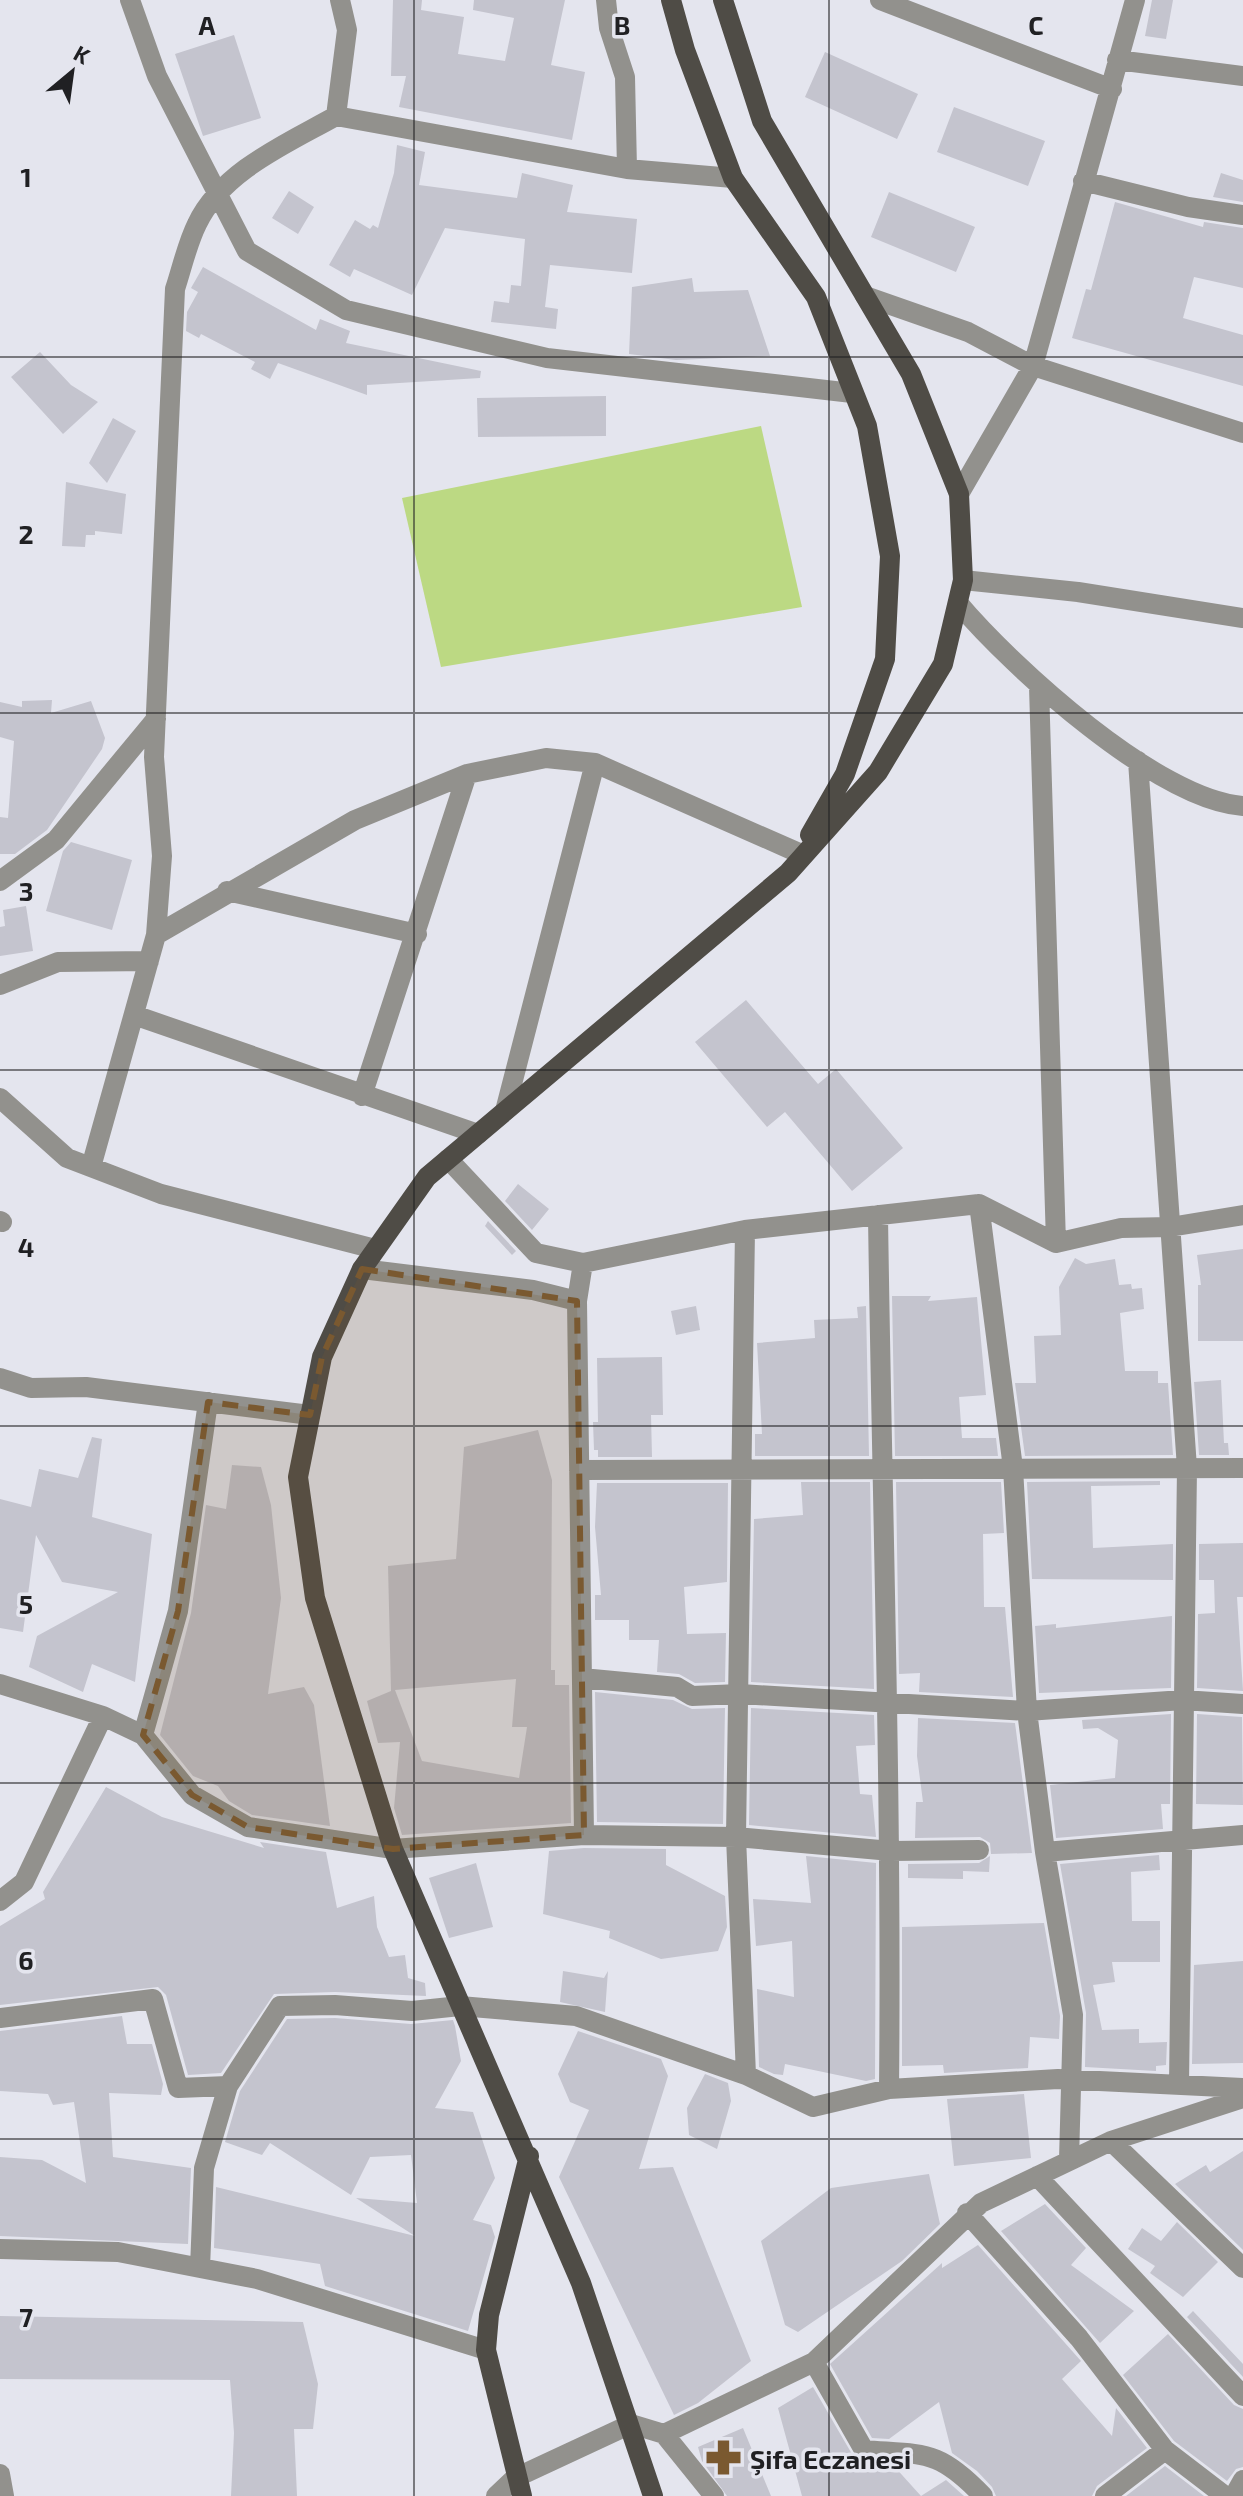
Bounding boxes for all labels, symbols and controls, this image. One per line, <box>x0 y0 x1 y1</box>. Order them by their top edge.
text: A <box>199 9 216 40</box>
text: B <box>614 9 630 40</box>
text: C <box>1028 9 1044 40</box>
north arrow <box>32 32 112 112</box>
text: K <box>70 39 95 68</box>
text: 1 <box>20 161 32 192</box>
text: 2 <box>18 518 34 549</box>
text: 3 <box>19 875 33 906</box>
text: 4 <box>18 1231 34 1262</box>
text: 5 <box>19 1588 33 1619</box>
text: 6 <box>18 1944 34 1975</box>
text: 7 <box>19 2301 33 2332</box>
pharmacy icon: Şifa Eczanesi <box>705 2439 743 2477</box>
place label: Şifa Eczanesi <box>750 2443 911 2476</box>

